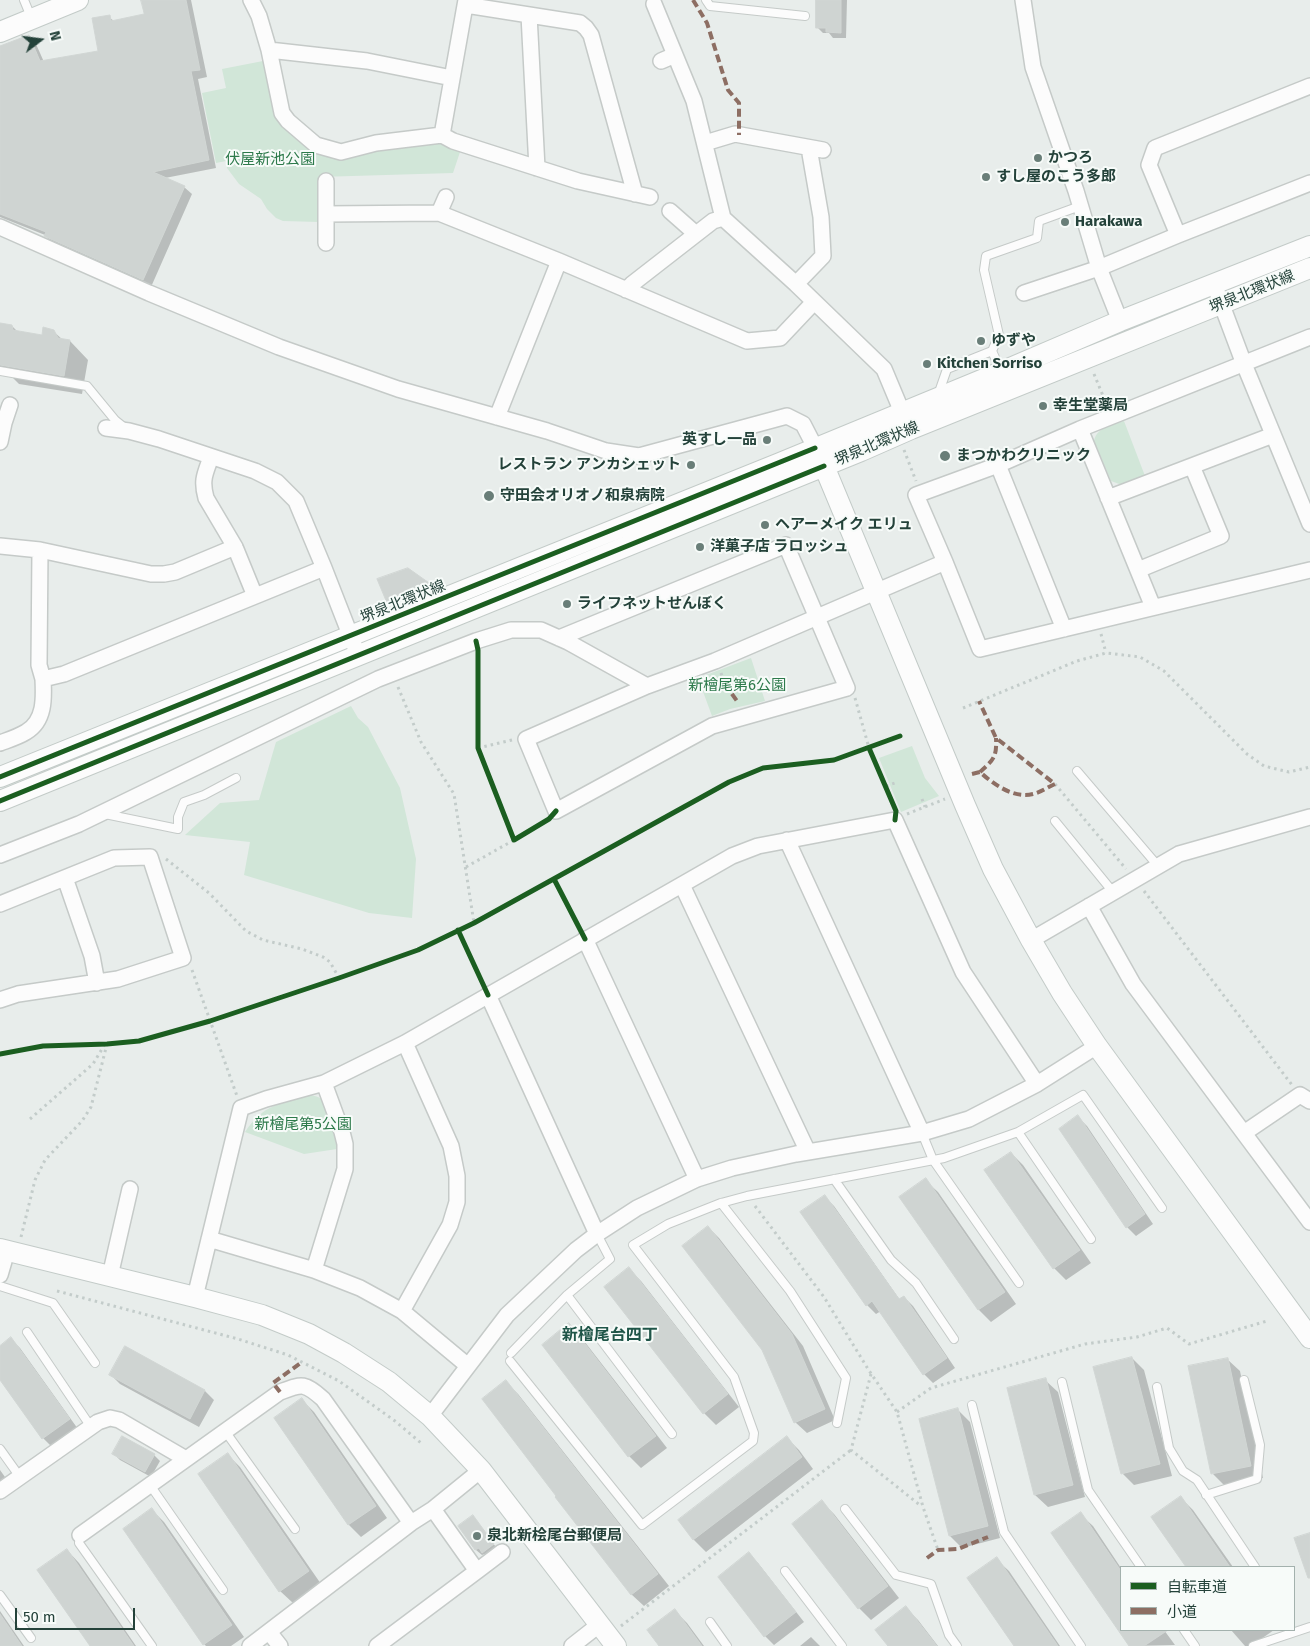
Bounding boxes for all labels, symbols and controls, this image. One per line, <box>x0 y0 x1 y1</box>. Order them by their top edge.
north arrow <box>15 15 65 65</box>
text: N <box>46 29 64 43</box>
place label: かつろ <box>1048 149 1093 167</box>
park label: 伏屋新池公園 <box>225 151 315 169</box>
marker: かつろ <box>1032 152 1044 164</box>
place label: すし屋のこう多郎 <box>996 168 1116 186</box>
marker: すし屋のこう多郎 <box>980 171 992 183</box>
place label: Harakawa <box>1075 213 1142 231</box>
marker: Harakawa <box>1059 216 1071 228</box>
street label: 堺泉北環状線 <box>1207 267 1297 317</box>
place label: ゆずや <box>991 332 1036 350</box>
marker: ゆずや <box>975 335 987 347</box>
place label: Kitchen Sorriso <box>937 355 1042 373</box>
marker: Kitchen Sorriso <box>921 358 933 370</box>
place label: 幸生堂薬局 <box>1053 397 1128 415</box>
marker: 幸生堂薬局 <box>1037 400 1049 412</box>
street label: 堺泉北環状線 <box>832 418 922 470</box>
place label: 英すし一品 <box>682 431 757 449</box>
marker: 英すし一品 <box>761 434 773 446</box>
place label: まつかわクリニック <box>956 447 1091 465</box>
marker: まつかわクリニック <box>938 449 952 463</box>
place label: レストラン アンカシェット <box>497 456 681 474</box>
marker: レストラン アンカシェット <box>685 459 697 471</box>
place label: 守田会オリオノ和泉病院 <box>500 487 665 505</box>
marker: 守田会オリオノ和泉病院 <box>482 489 496 503</box>
place label: ヘアーメイク エリュ <box>775 516 913 534</box>
marker: ヘアーメイク エリュ <box>759 519 771 531</box>
place label: 洋菓子店 ラロッシュ <box>710 538 849 556</box>
marker: 洋菓子店 ラロッシュ <box>694 541 706 553</box>
street label: 堺泉北環状線 <box>358 577 448 627</box>
place label: ライフネットせんぼく <box>577 595 727 613</box>
marker: ライフネットせんぼく <box>561 598 573 610</box>
park label: 新檜尾第6公園 <box>688 677 786 695</box>
park label: 新檜尾第5公園 <box>254 1116 352 1134</box>
district label: 新檜尾台四丁 <box>562 1326 658 1346</box>
place label: 泉北新桧尾台郵便局 <box>487 1527 622 1545</box>
marker: 泉北新桧尾台郵便局 <box>471 1530 483 1542</box>
legend <box>1120 1566 1295 1631</box>
text: 自転車道 <box>1167 1578 1227 1596</box>
scale bar <box>18 1598 138 1630</box>
text: 小道 <box>1167 1603 1197 1621</box>
text: 50 m <box>23 1608 56 1626</box>

